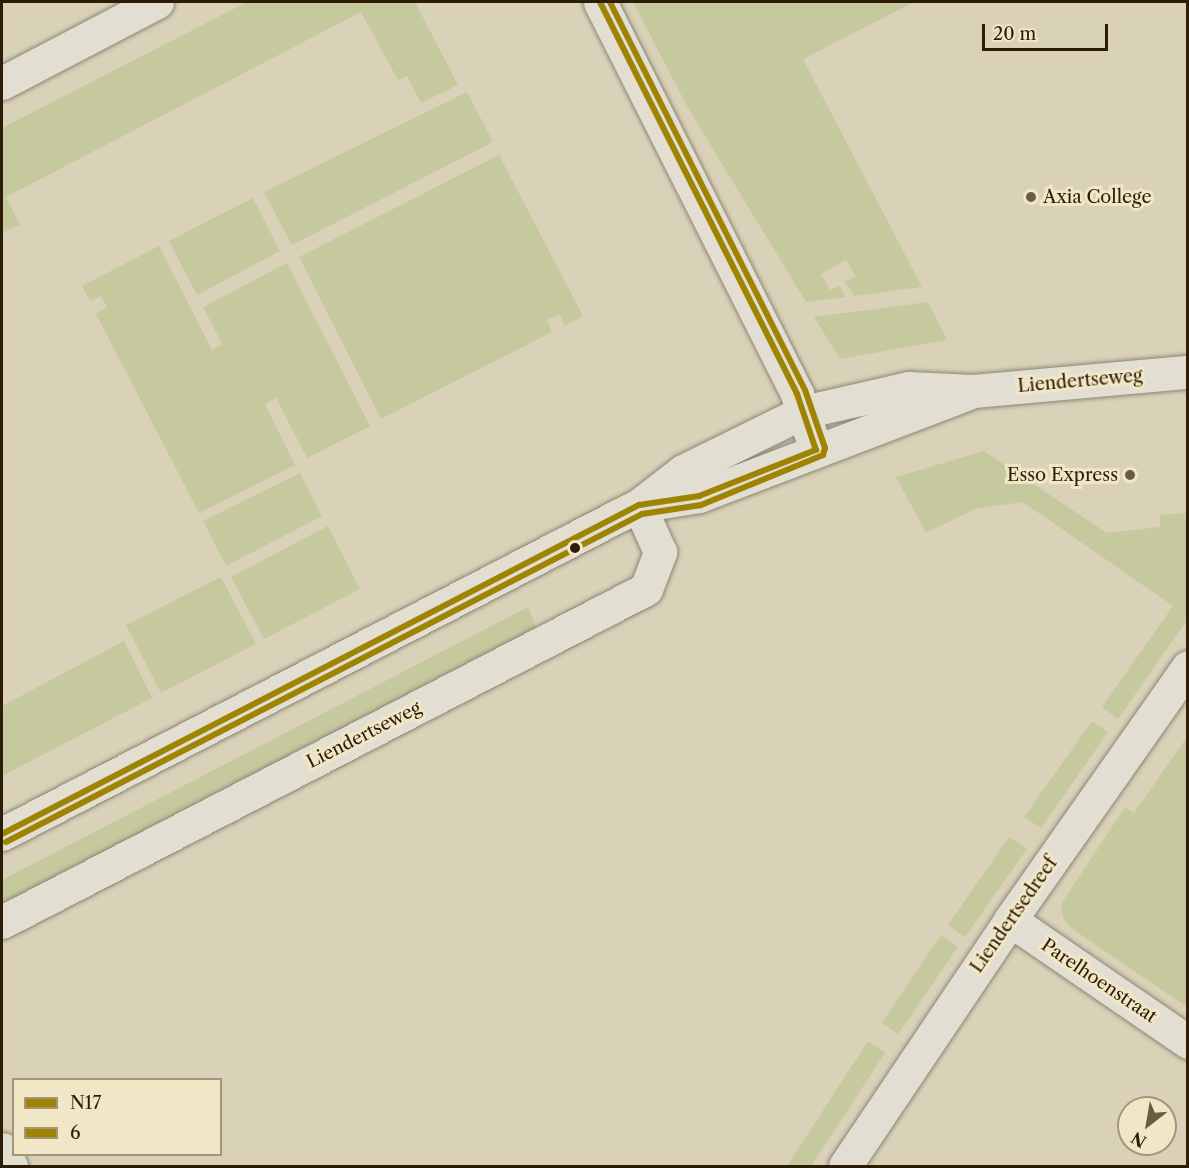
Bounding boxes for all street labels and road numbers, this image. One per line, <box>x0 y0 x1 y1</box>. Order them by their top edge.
street label: Liendertseweg <box>1017 365 1143 397</box>
street label: Liendertseweg <box>303 697 425 773</box>
street label: Liendertsedreef <box>966 853 1062 977</box>
street label: Parelhoenstraat <box>1037 934 1161 1028</box>

